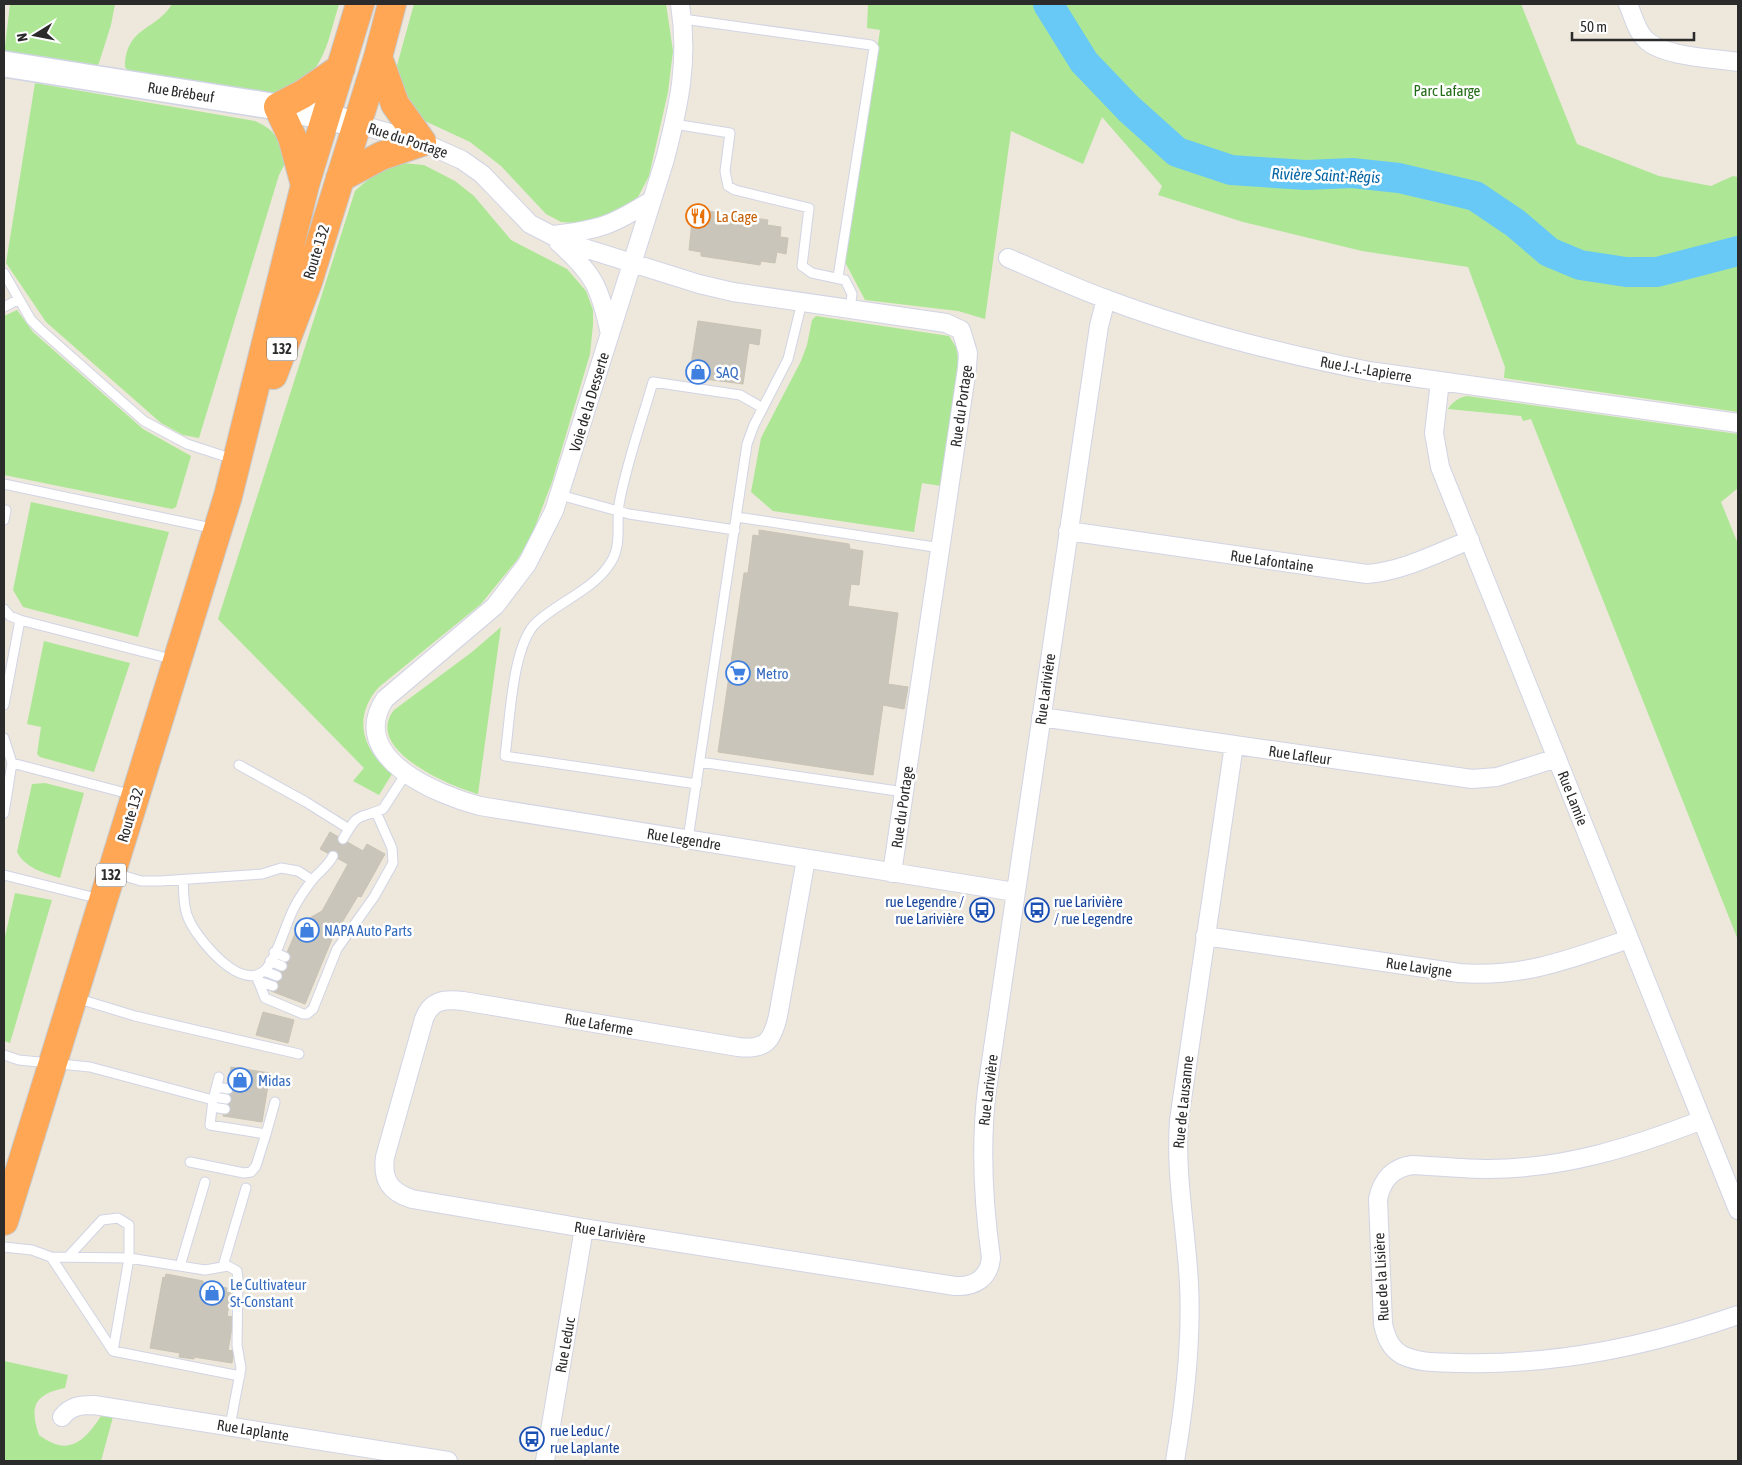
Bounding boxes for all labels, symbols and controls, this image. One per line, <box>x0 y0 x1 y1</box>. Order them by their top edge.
north arrow <box>10 10 60 60</box>
scale bar <box>1572 10 1694 42</box>
text: 50 m <box>1580 18 1607 35</box>
text: N <box>14 32 31 43</box>
street label: Rue Brébeuf <box>146 78 216 106</box>
park label: Parc Lafarge <box>1414 82 1481 99</box>
street label: Rue du Portage <box>366 119 450 161</box>
water label: Rivière Saint-Régis <box>1271 164 1381 187</box>
restaurant icon: La Cage <box>685 203 711 229</box>
place label: La Cage <box>716 208 758 225</box>
street label: Route 132 <box>300 223 332 281</box>
road number: 132 <box>267 338 297 360</box>
street label: Voie de la Desserte <box>566 350 612 454</box>
street label: Rue J.-L.-Lapierre <box>1319 353 1413 385</box>
shop icon: SAQ <box>685 359 711 385</box>
place label: SAQ <box>716 364 739 381</box>
street label: Rue du Portage <box>947 364 975 448</box>
street label: Rue Lafontaine <box>1229 547 1315 575</box>
street label: Rue Larivière <box>1032 652 1058 726</box>
supermarket icon: Metro <box>725 660 751 686</box>
place label: Metro <box>756 665 789 682</box>
street label: Rue Lafleur <box>1268 742 1333 768</box>
street label: Rue du Portage <box>888 765 916 849</box>
street label: Rue Lamie <box>1554 768 1592 828</box>
street label: Route 132 <box>114 786 146 844</box>
street label: Rue Legendre <box>646 825 722 853</box>
road number: 132 <box>96 864 126 886</box>
place label: rue Legendre / rue Larivière <box>885 893 964 927</box>
place label: rue Larivière / rue Legendre <box>1054 893 1133 927</box>
bus stop icon: rue Legendre / rue Larivière <box>969 897 995 923</box>
bus stop icon: rue Larivière / rue Legendre <box>1024 897 1050 923</box>
shop icon: NAPA Auto Parts <box>294 917 320 943</box>
place label: NAPA Auto Parts <box>324 922 412 939</box>
street label: Rue Lavigne <box>1385 954 1453 980</box>
street label: Rue Laferme <box>563 1010 635 1038</box>
street label: Rue Larivière <box>975 1053 1001 1127</box>
street label: Rue de Lausanne <box>1170 1055 1196 1149</box>
shop icon: Midas <box>227 1067 253 1093</box>
place label: Midas <box>258 1072 291 1089</box>
street label: Rue Larivière <box>573 1218 647 1246</box>
street label: Rue de la Lisière <box>1370 1232 1392 1322</box>
place label: Le Cultivateur St-Constant <box>230 1276 307 1310</box>
shop icon: Le Cultivateur St-Constant <box>199 1280 225 1306</box>
street label: Rue Leduc <box>552 1315 578 1374</box>
street label: Rue Laplante <box>216 1416 290 1444</box>
place label: rue Leduc / rue Laplante <box>550 1422 620 1456</box>
bus stop icon: rue Leduc / rue Laplante <box>519 1426 545 1452</box>

